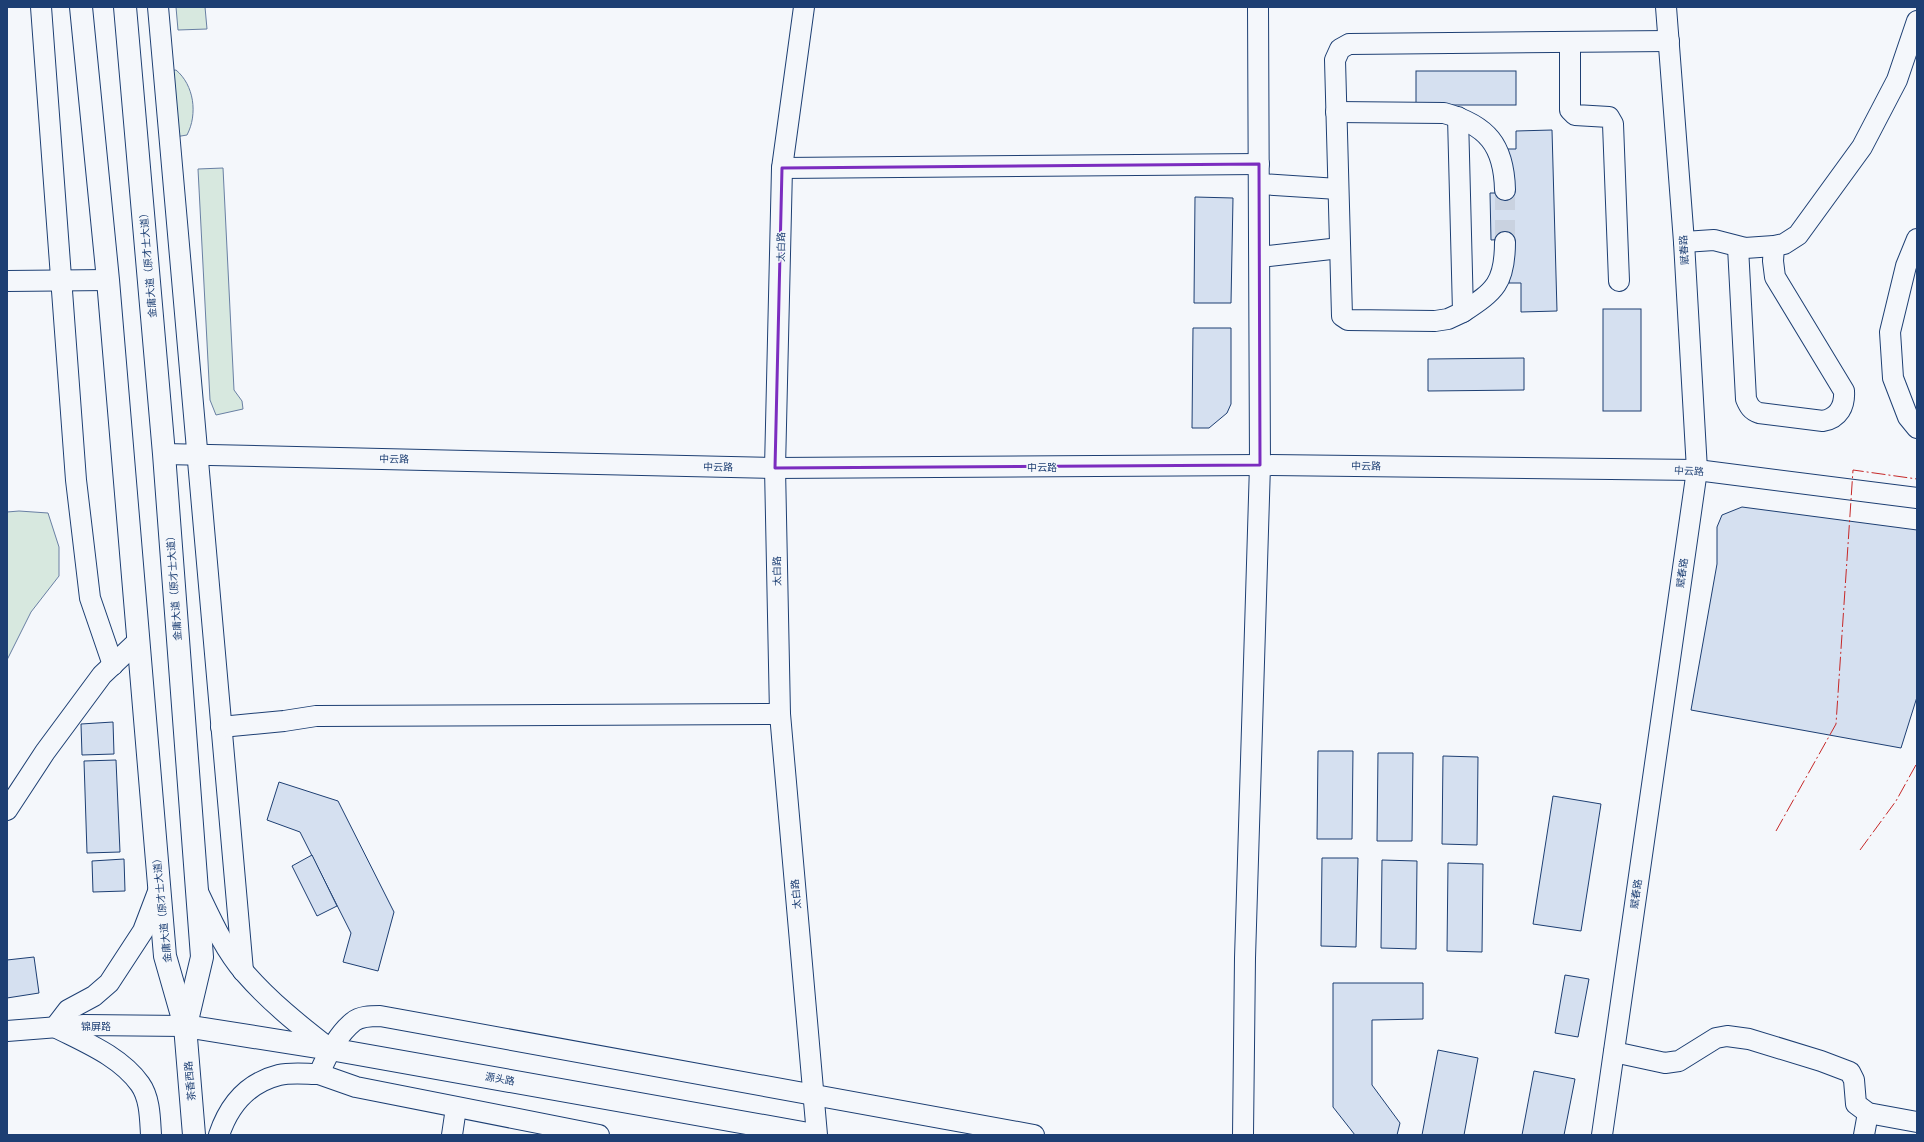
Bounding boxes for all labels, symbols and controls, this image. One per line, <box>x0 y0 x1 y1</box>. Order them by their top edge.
street label: 金庸大道（原才士大道） <box>138 208 158 318</box>
street label: 太白路 <box>775 232 787 262</box>
street label: 赋春路 <box>1677 235 1691 265</box>
street label: 中云路 <box>379 453 409 465</box>
street label: 中云路 <box>1351 460 1381 472</box>
street label: 中云路 <box>703 461 733 473</box>
street label: 中云路 <box>1027 462 1057 473</box>
street label: 中云路 <box>1674 465 1704 477</box>
street label: 金庸大道（原才士大道） <box>165 531 183 641</box>
street label: 太白路 <box>771 556 783 586</box>
street label: 赋春路 <box>1674 557 1690 589</box>
street label: 金庸大道（原才士大道） <box>151 853 173 963</box>
street label: 赋春路 <box>1628 878 1644 910</box>
street label: 太白路 <box>789 879 803 909</box>
street label: 锦屏路 <box>81 1021 111 1032</box>
street label: 茶香西路 <box>183 1061 197 1101</box>
street label: 源头路 <box>484 1071 516 1087</box>

